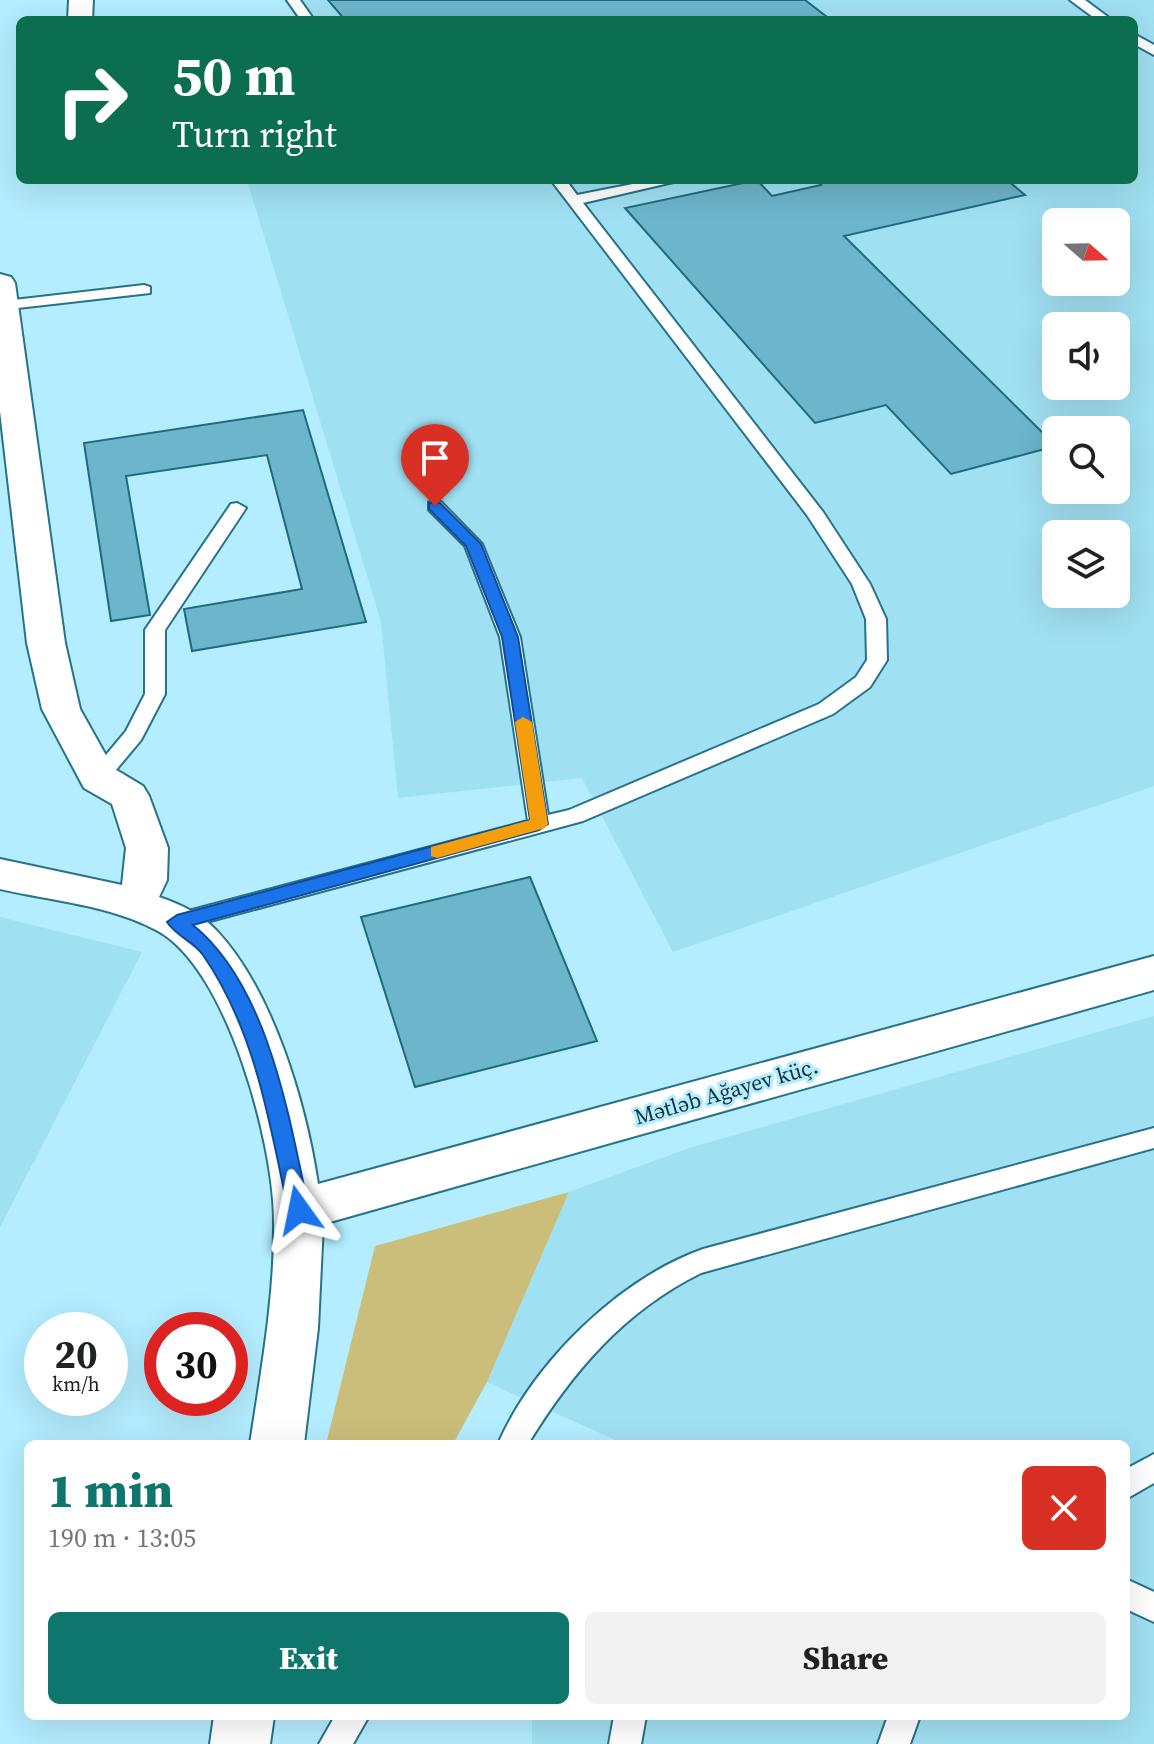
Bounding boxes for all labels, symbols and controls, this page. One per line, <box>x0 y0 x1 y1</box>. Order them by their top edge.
text: 50 m <box>172 37 295 114</box>
icon: right <box>40 48 144 152</box>
text: Turn right <box>172 110 337 159</box>
north arrow <box>1042 208 1130 296</box>
map controls <box>1042 208 1130 608</box>
button: sound <box>1042 312 1130 400</box>
button: search <box>1042 416 1130 504</box>
pin <box>401 424 469 506</box>
icon: arrive <box>413 436 457 480</box>
button: layers <box>1042 520 1130 608</box>
street label: Mətləb Ağayev küç. <box>631 1050 821 1132</box>
position arrow <box>257 1168 341 1252</box>
speed limit sign: 30 <box>144 1312 248 1416</box>
text: 20 <box>54 1327 98 1381</box>
text: km/h <box>52 1370 100 1398</box>
text: 1 min <box>48 1457 173 1523</box>
button: close <box>1022 1466 1106 1550</box>
text: 190 m · 13:05 <box>48 1520 196 1556</box>
button: Exit <box>48 1612 569 1704</box>
button: Share <box>585 1612 1106 1704</box>

